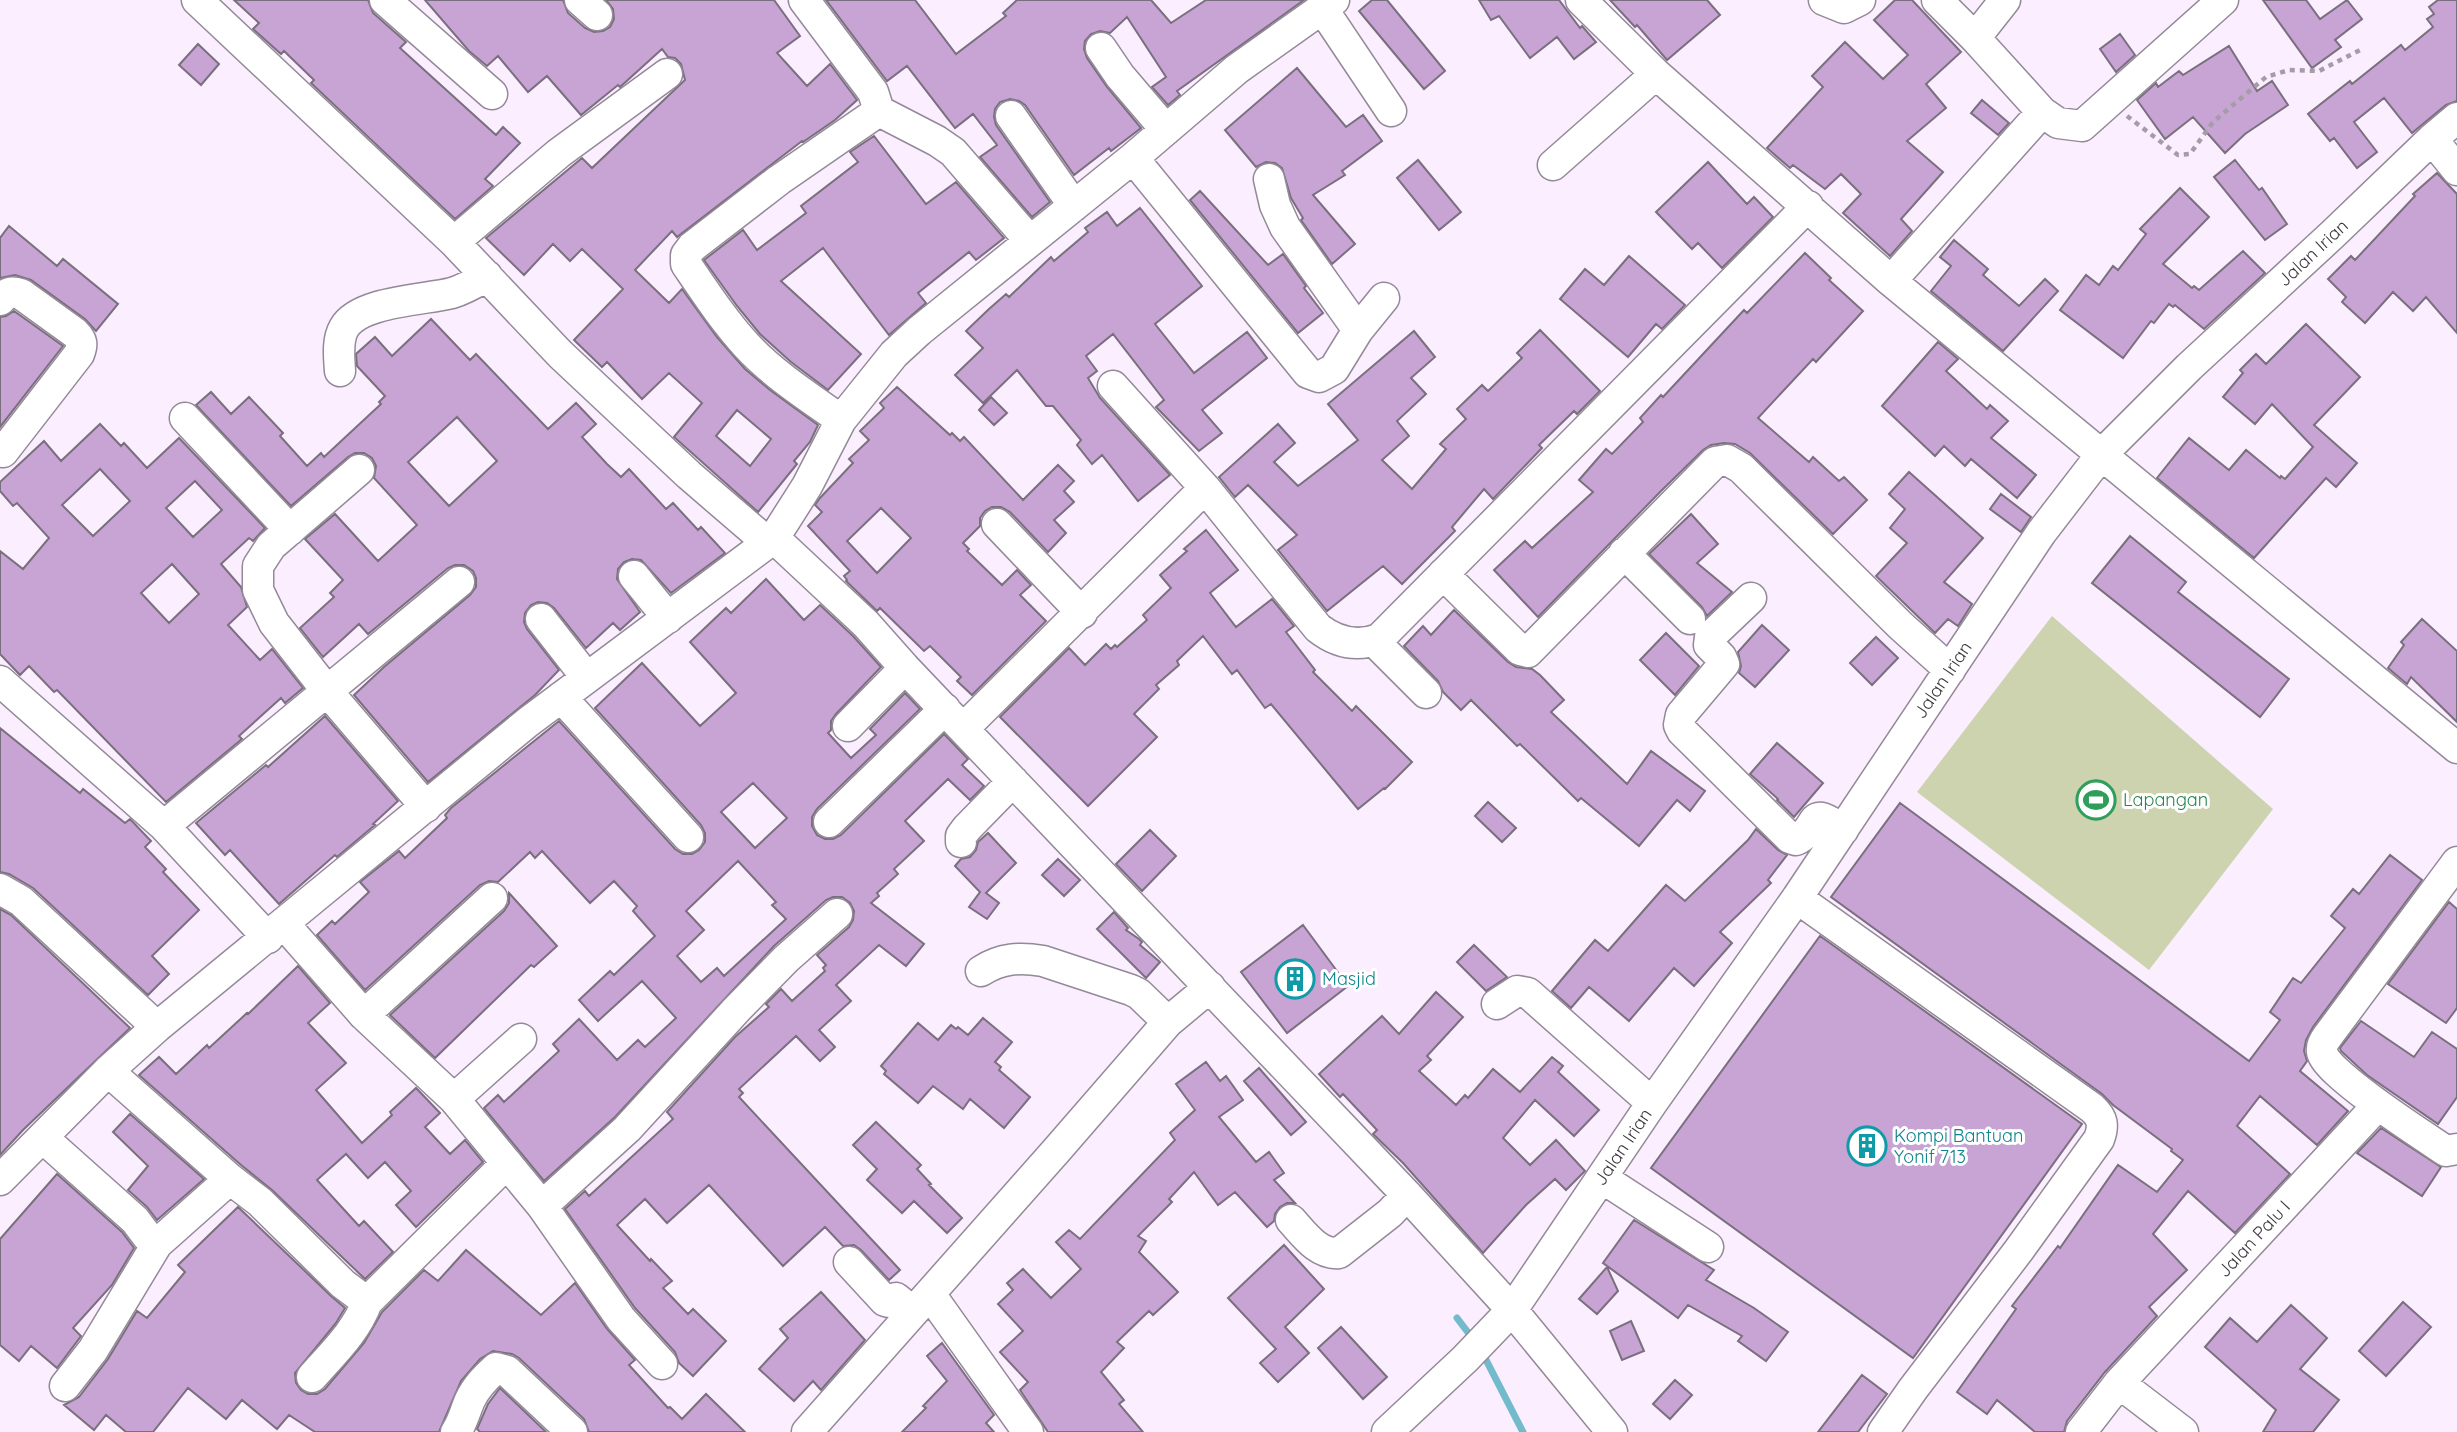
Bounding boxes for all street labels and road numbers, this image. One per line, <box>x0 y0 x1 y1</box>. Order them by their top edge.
street label: Jalan Irian <box>2273 214 2353 291</box>
street label: Jalan Irian <box>1908 637 1977 723</box>
street label: Jalan Irian <box>1588 1104 1657 1190</box>
street label: Jalan Palu I <box>2212 1195 2295 1282</box>

